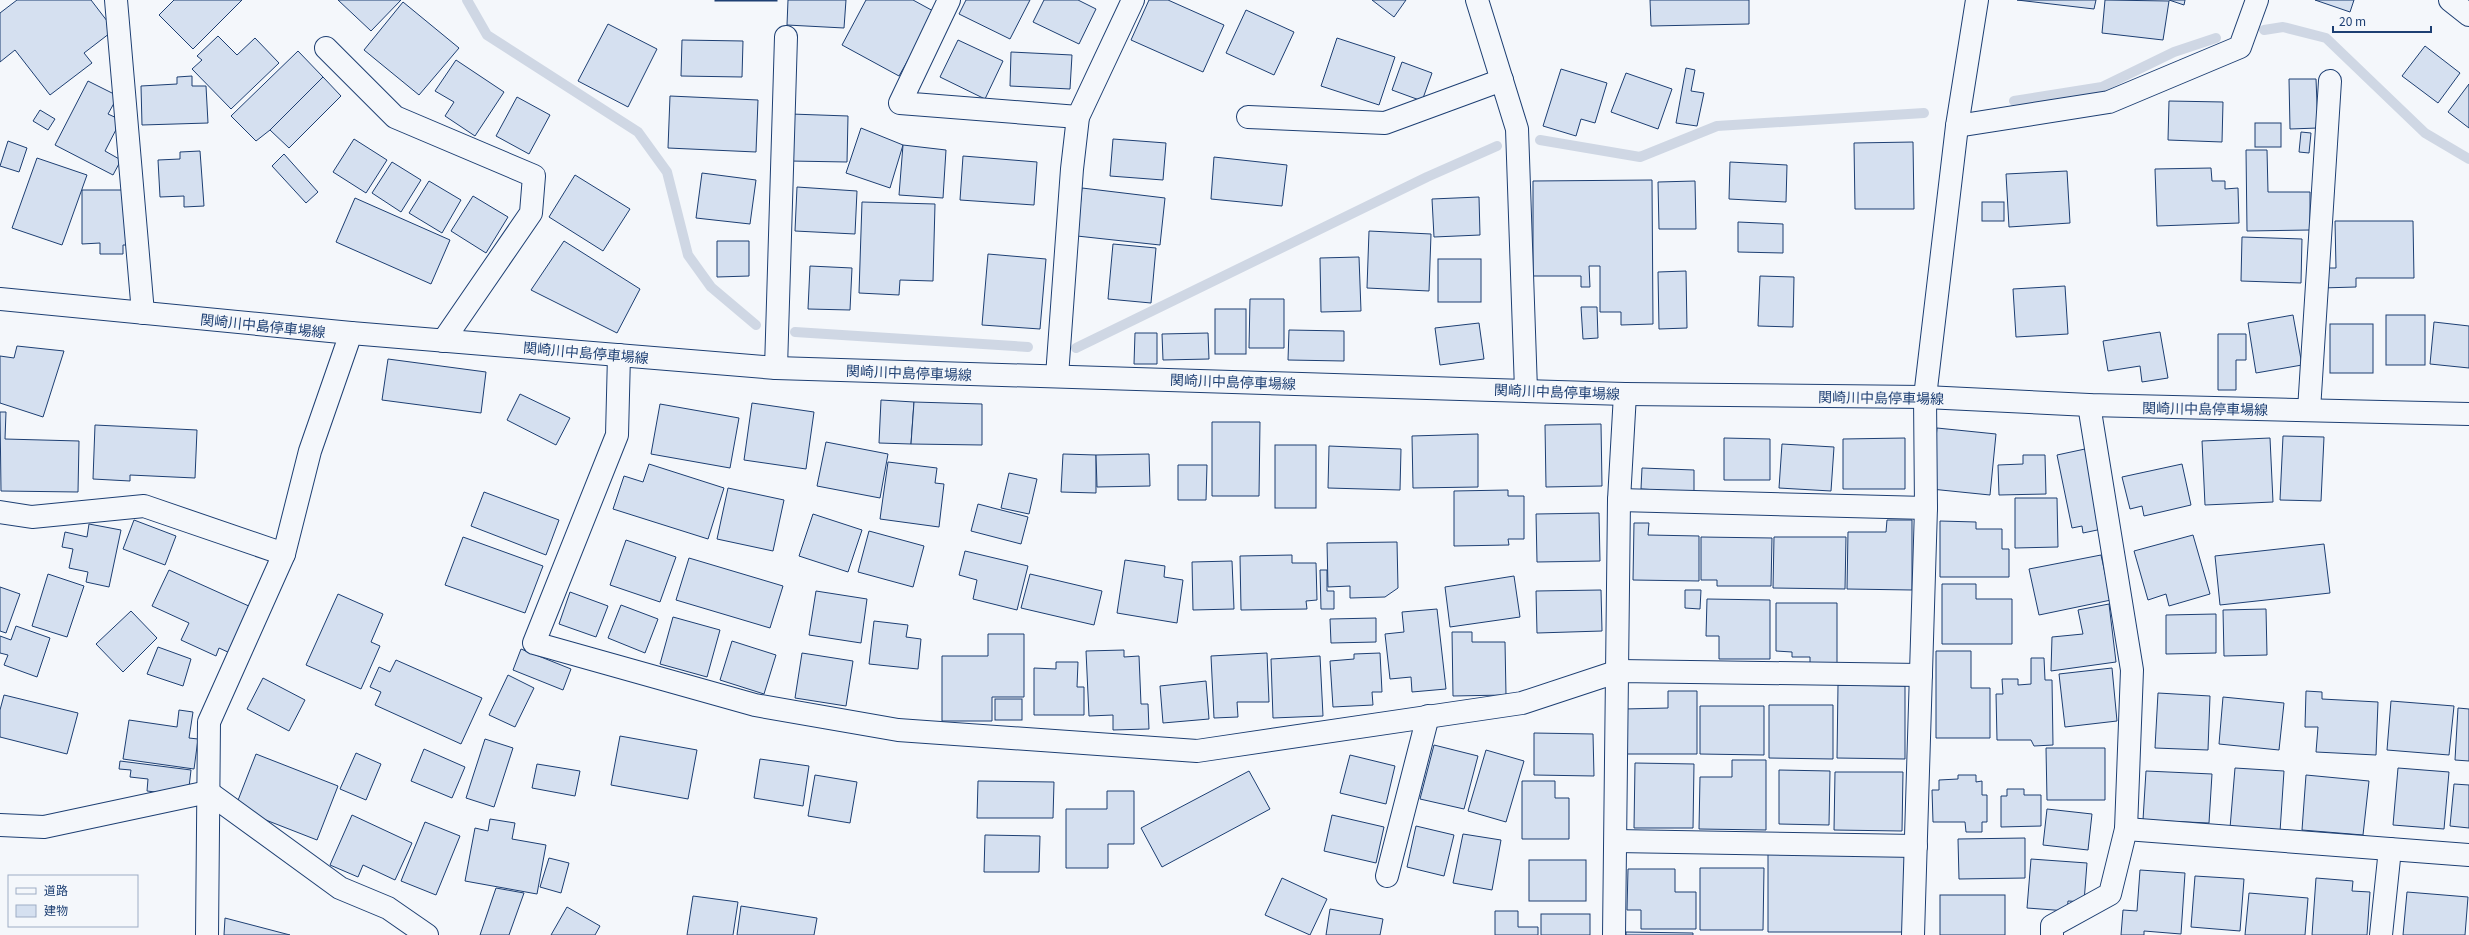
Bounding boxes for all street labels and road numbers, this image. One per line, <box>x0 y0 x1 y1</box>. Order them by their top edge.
street label: 関崎川中島停車場線 <box>199 308 327 342</box>
street label: 関崎川中島停車場線 <box>522 337 650 367</box>
street label: 関崎川中島停車場線 <box>846 360 972 384</box>
street label: 関崎川中島停車場線 <box>1170 369 1296 393</box>
street label: 関崎川中島停車場線 <box>1494 379 1620 403</box>
street label: 関崎川中島停車場線 <box>1818 386 1944 408</box>
street label: 関崎川中島停車場線 <box>2142 397 2268 419</box>

